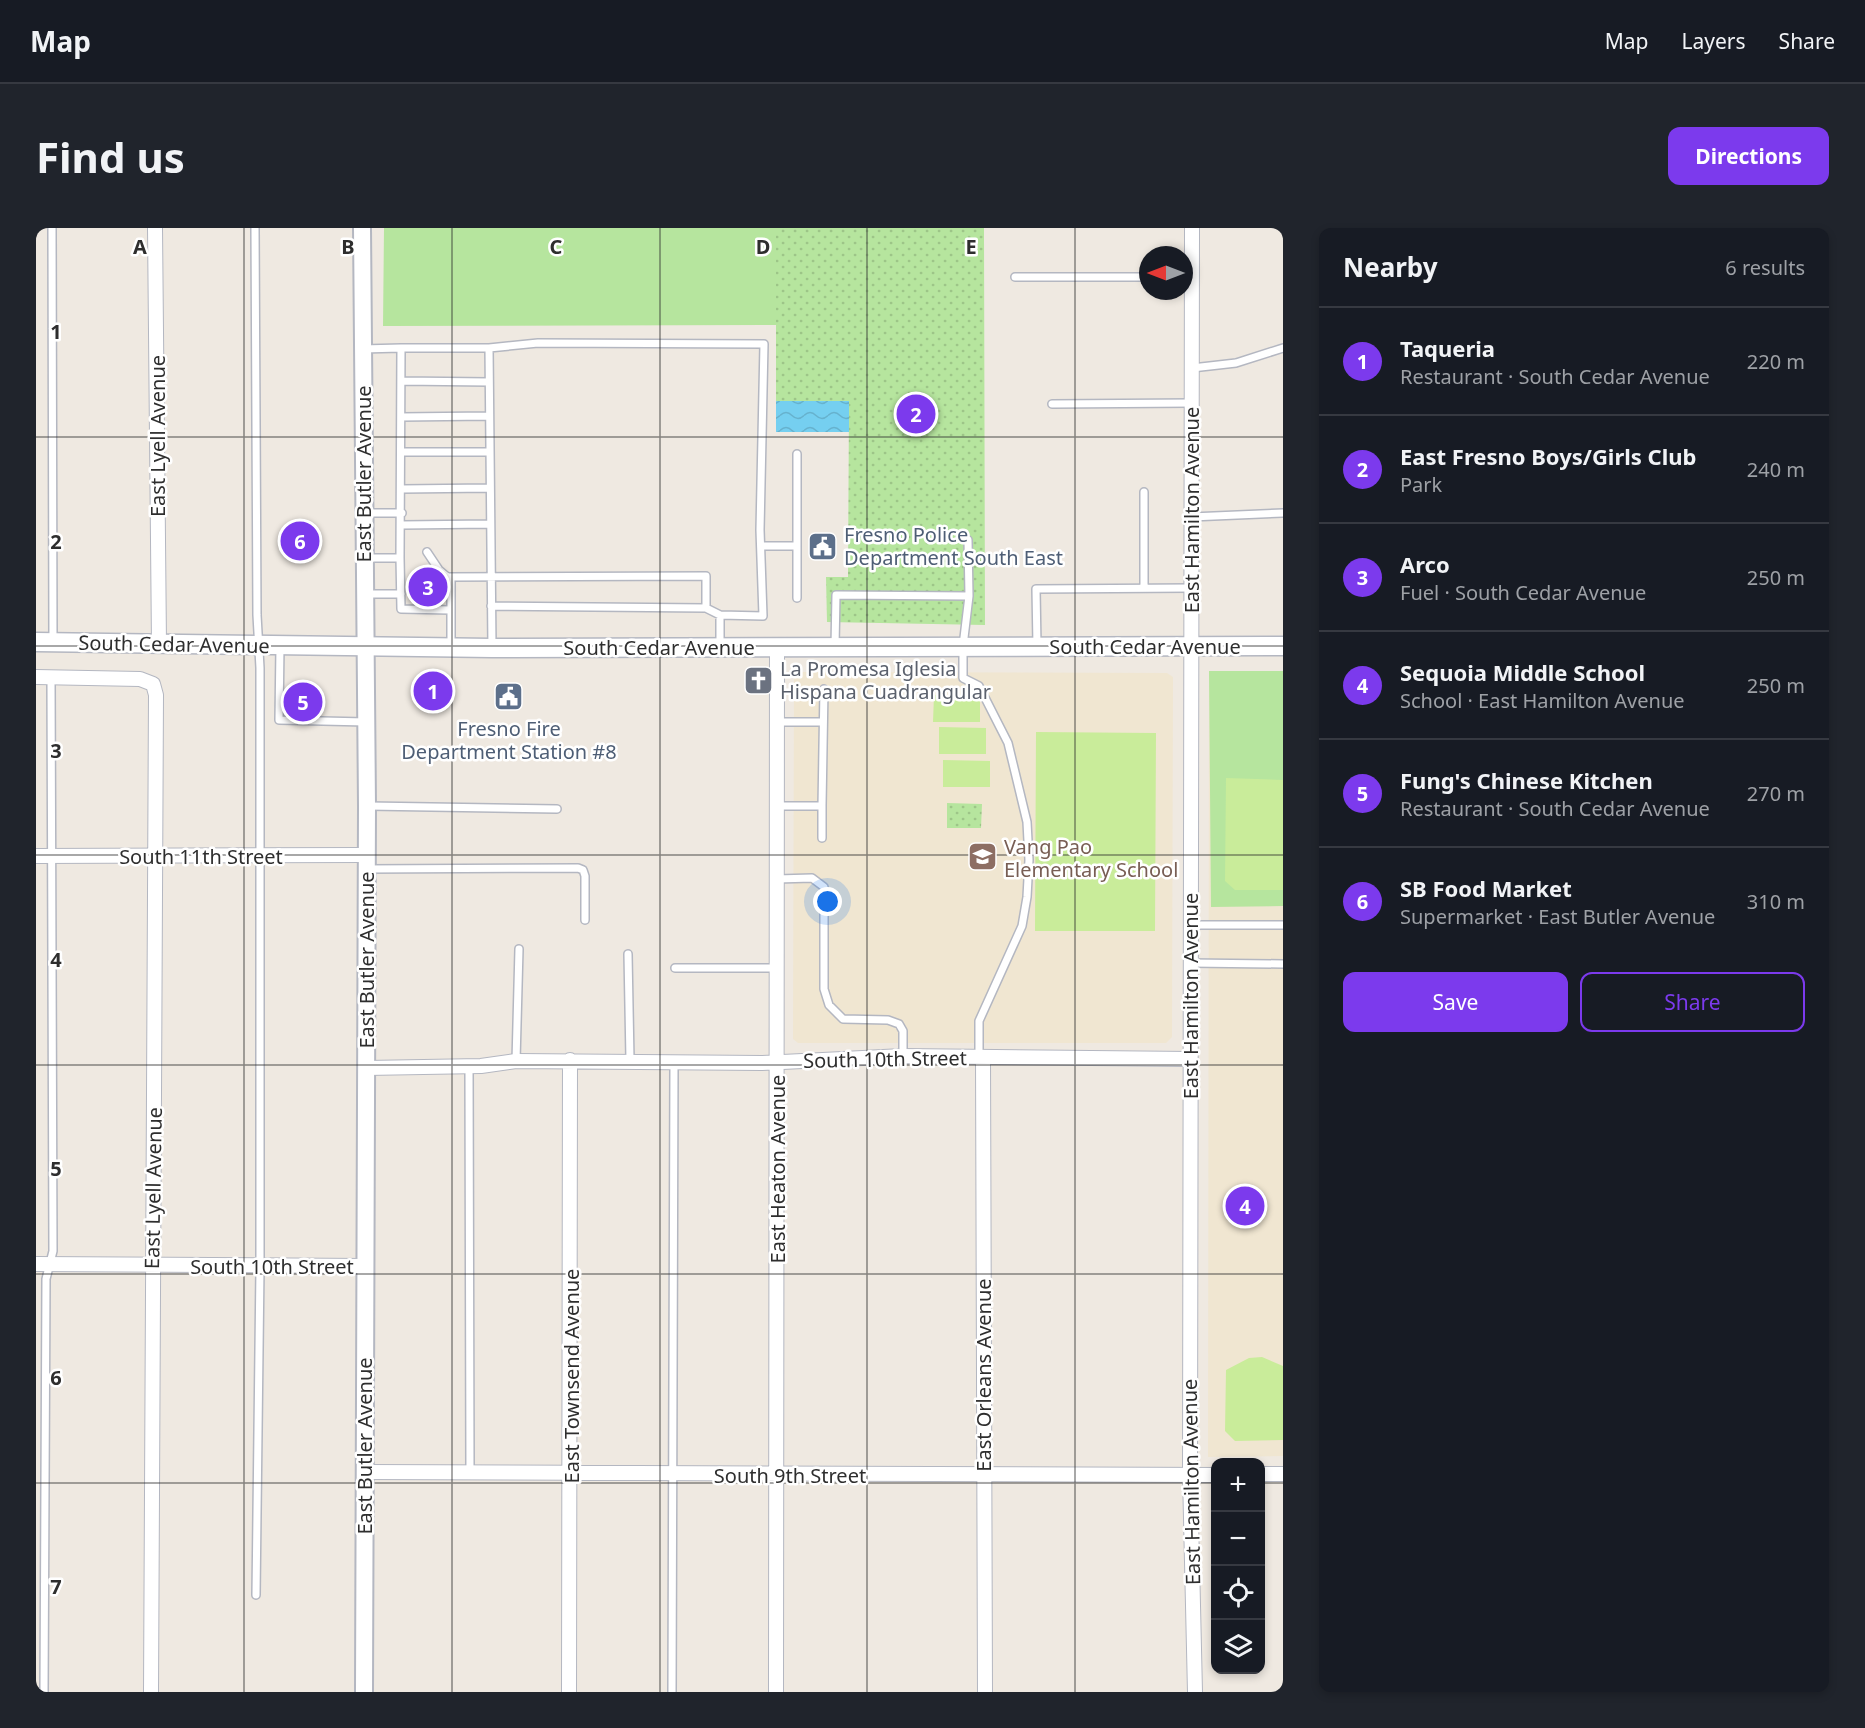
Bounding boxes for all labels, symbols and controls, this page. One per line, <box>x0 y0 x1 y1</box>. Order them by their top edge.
text: Map <box>30 22 91 60</box>
text: Map <box>1605 27 1649 55</box>
text: Layers <box>1682 27 1746 55</box>
text: Share <box>1779 27 1835 55</box>
button: Directions <box>1668 127 1829 185</box>
text: Find us <box>36 128 185 185</box>
text: A <box>133 233 147 260</box>
text: B <box>341 233 355 260</box>
text: C <box>550 233 563 260</box>
text: D <box>756 233 770 260</box>
text: E <box>965 233 977 260</box>
north arrow <box>1139 246 1193 300</box>
text: Nearby <box>1343 249 1438 285</box>
text: 6 results <box>1725 254 1805 281</box>
text: 1 <box>50 318 62 345</box>
text: Taqueria <box>1400 333 1495 363</box>
text: 1 <box>1357 348 1368 375</box>
text: 220 m <box>1747 348 1805 375</box>
street label: East Lyell Avenue <box>144 355 171 517</box>
text: Restaurant · South Cedar Avenue <box>1400 363 1710 390</box>
street label: East Butler Avenue <box>350 385 377 563</box>
pin: 2 <box>896 392 936 436</box>
street label: East Hamilton Avenue <box>1178 407 1205 613</box>
text: East Fresno Boys/Girls Club <box>1400 441 1696 471</box>
text: 2 <box>1357 456 1368 483</box>
text: 240 m <box>1747 456 1805 483</box>
text: Park <box>1400 471 1442 498</box>
pin: 6 <box>280 518 320 564</box>
place label: Fresno Police Department South East <box>844 521 1063 571</box>
text: 2 <box>50 528 62 555</box>
public building icon: Fresno Police Department South East <box>807 530 839 562</box>
text: Arco <box>1400 549 1450 579</box>
pin: 3 <box>408 564 448 610</box>
text: 3 <box>1357 564 1368 591</box>
text: 250 m <box>1747 564 1805 591</box>
text: Fuel · South Cedar Avenue <box>1400 579 1646 606</box>
street label: South Cedar Avenue <box>78 629 270 659</box>
street label: South Cedar Avenue <box>1049 633 1241 660</box>
street label: South Cedar Avenue <box>563 634 755 661</box>
place label: La Promesa Iglesia Hispana Cuadrangular <box>780 655 991 705</box>
text: Sequoia Middle School <box>1400 657 1645 687</box>
church icon: La Promesa Iglesia Hispana Cuadrangular <box>743 664 775 696</box>
pin: 1 <box>414 668 452 714</box>
text: 4 <box>1357 672 1368 699</box>
text: 250 m <box>1747 672 1805 699</box>
pin: 5 <box>284 680 322 724</box>
public building icon: Fresno Fire Department Station #8 <box>493 681 525 713</box>
text: School · East Hamilton Avenue <box>1400 687 1685 714</box>
place label: Fresno Fire Department Station #8 <box>401 715 617 765</box>
text: 3 <box>50 737 62 764</box>
text: Fung's Chinese Kitchen <box>1400 765 1653 795</box>
text: 5 <box>1357 780 1368 807</box>
text: 270 m <box>1747 780 1805 807</box>
text: Restaurant · South Cedar Avenue <box>1400 795 1710 822</box>
place label: Vang Pao Elementary School <box>1004 833 1178 883</box>
school or university icon: Vang Pao Elementary School <box>967 841 999 873</box>
street label: South 11th Street <box>119 843 283 870</box>
street label: East Butler Avenue <box>353 871 380 1049</box>
text: SB Food Market <box>1400 873 1572 903</box>
your location <box>813 887 842 916</box>
text: 6 <box>1357 888 1368 915</box>
text: 310 m <box>1747 888 1805 915</box>
street label: East Hamilton Avenue <box>1177 893 1204 1099</box>
text: Supermarket · East Butler Avenue <box>1400 903 1715 930</box>
text: 4 <box>50 946 62 973</box>
button: Save <box>1343 972 1568 1032</box>
button: Share <box>1580 972 1805 1032</box>
street label: South 10th Street <box>803 1044 967 1074</box>
street label: East Heaton Avenue <box>764 1075 791 1263</box>
street label: East Lyell Avenue <box>138 1107 168 1269</box>
text: 5 <box>50 1155 62 1182</box>
pin: 4 <box>1226 1184 1264 1228</box>
street label: South 10th Street <box>190 1253 354 1280</box>
street label: East Townsend Avenue <box>558 1269 585 1483</box>
street label: East Orleans Avenue <box>970 1278 997 1472</box>
street label: East Butler Avenue <box>351 1357 378 1535</box>
text: 6 <box>50 1364 62 1391</box>
street label: East Hamilton Avenue <box>1176 1379 1206 1585</box>
map controls <box>1211 1458 1265 1674</box>
button: + <box>1211 1458 1265 1512</box>
street label: South 9th Street <box>714 1462 866 1489</box>
button: − <box>1211 1512 1265 1566</box>
button: locate <box>1211 1566 1265 1620</box>
text: 7 <box>50 1573 62 1600</box>
button: layers <box>1211 1620 1265 1674</box>

